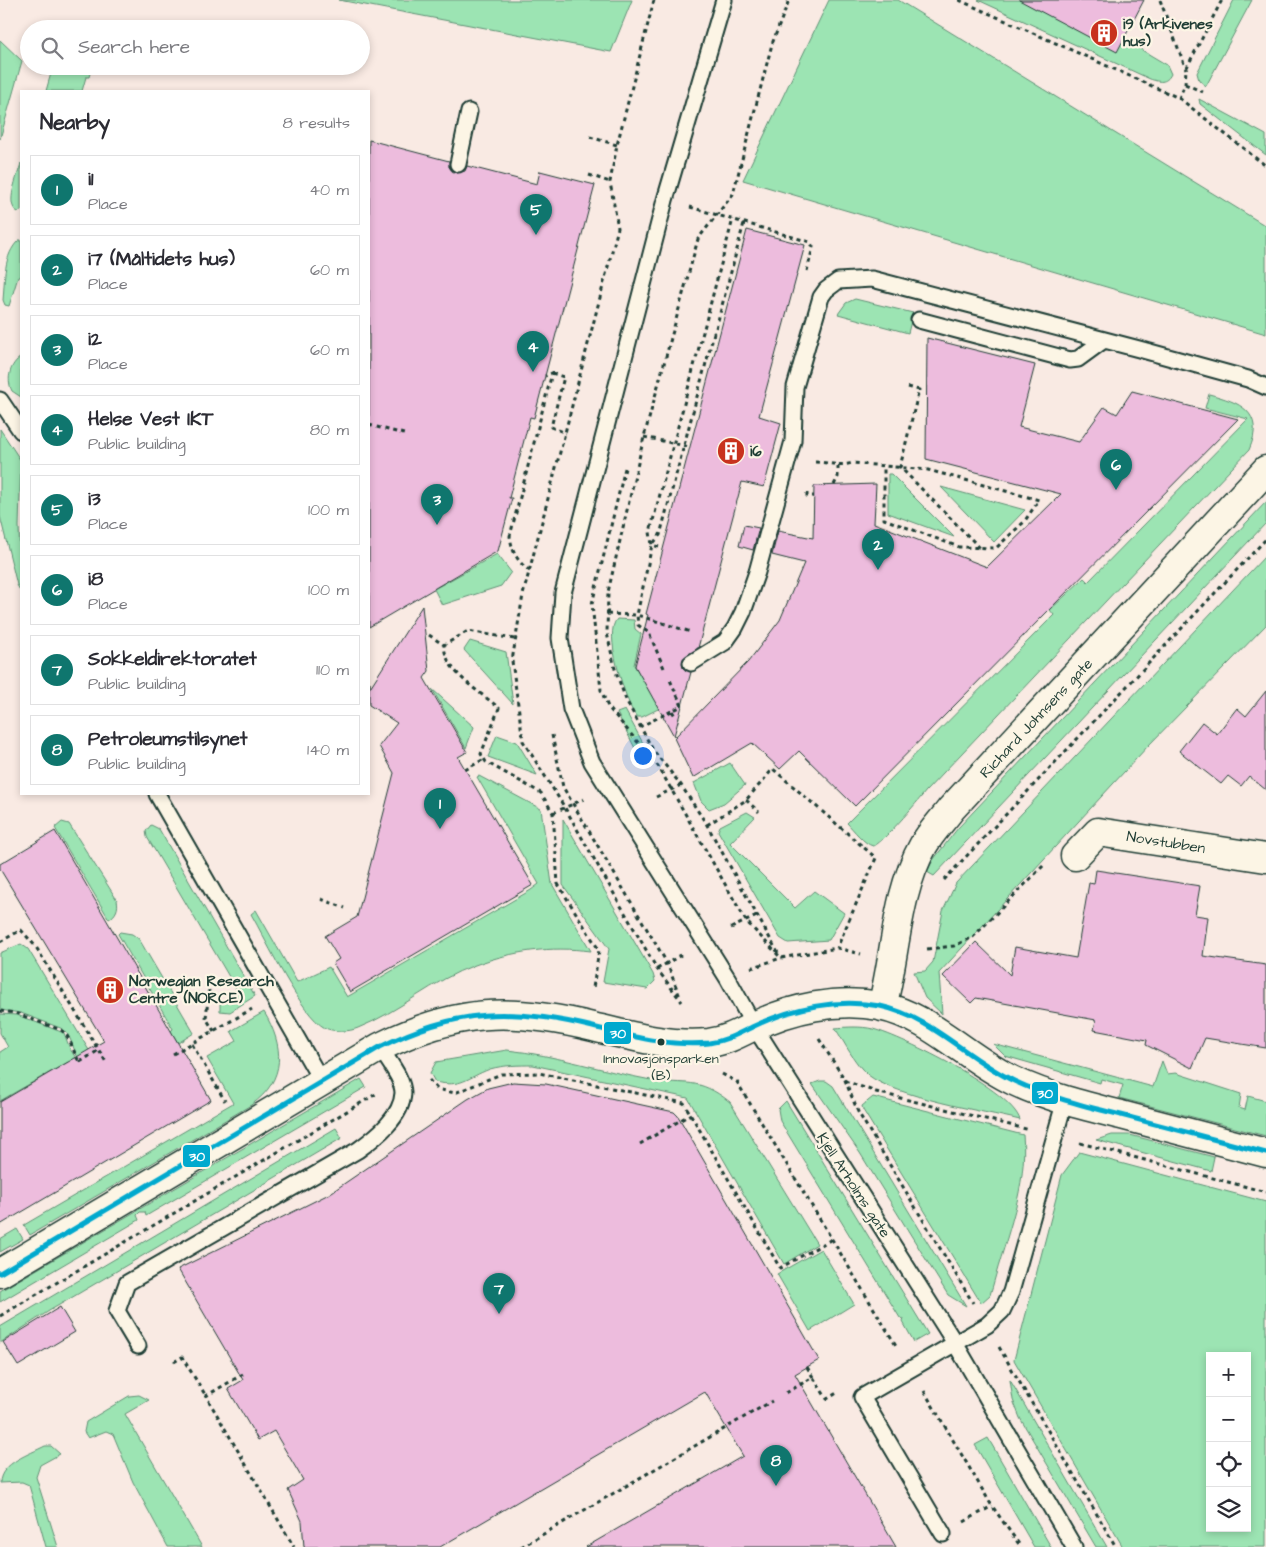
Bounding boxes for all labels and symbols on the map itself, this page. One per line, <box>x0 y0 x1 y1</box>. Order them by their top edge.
place label: i9 (Arkivenes hus) <box>1123 14 1213 52</box>
building icon: i9 (Arkivenes hus) <box>1089 18 1119 48</box>
pin: 5 <box>520 194 552 235</box>
pin: 4 <box>517 331 549 372</box>
building icon: i6 <box>716 436 746 466</box>
place label: i6 <box>750 441 762 462</box>
pin: 6 <box>1100 449 1132 490</box>
pin: 3 <box>421 484 453 525</box>
pin: 2 <box>862 529 894 570</box>
street label: Richard Johnsens gate <box>975 654 1098 784</box>
your location <box>630 743 656 769</box>
pin: 1 <box>424 788 456 829</box>
street label: Novstubben <box>1125 826 1207 859</box>
place label: Norwegian Research Centre (NORCE) <box>129 971 274 1009</box>
building icon: Norwegian Research Centre (NORCE) <box>95 975 125 1005</box>
line badge: 30 <box>603 1021 632 1045</box>
text: 30 <box>609 1024 626 1044</box>
marker: Innovasjonsparken (B) <box>656 1037 666 1047</box>
place label: Innovasjonsparken (B) <box>603 1049 719 1086</box>
line badge: 30 <box>1031 1081 1059 1105</box>
text: 30 <box>1036 1084 1053 1104</box>
street label: Kjell Arholms gate <box>811 1129 895 1242</box>
line badge: 30 <box>182 1144 211 1168</box>
text: 30 <box>188 1147 205 1167</box>
pin: 7 <box>483 1273 515 1314</box>
pin: 8 <box>760 1445 792 1486</box>

